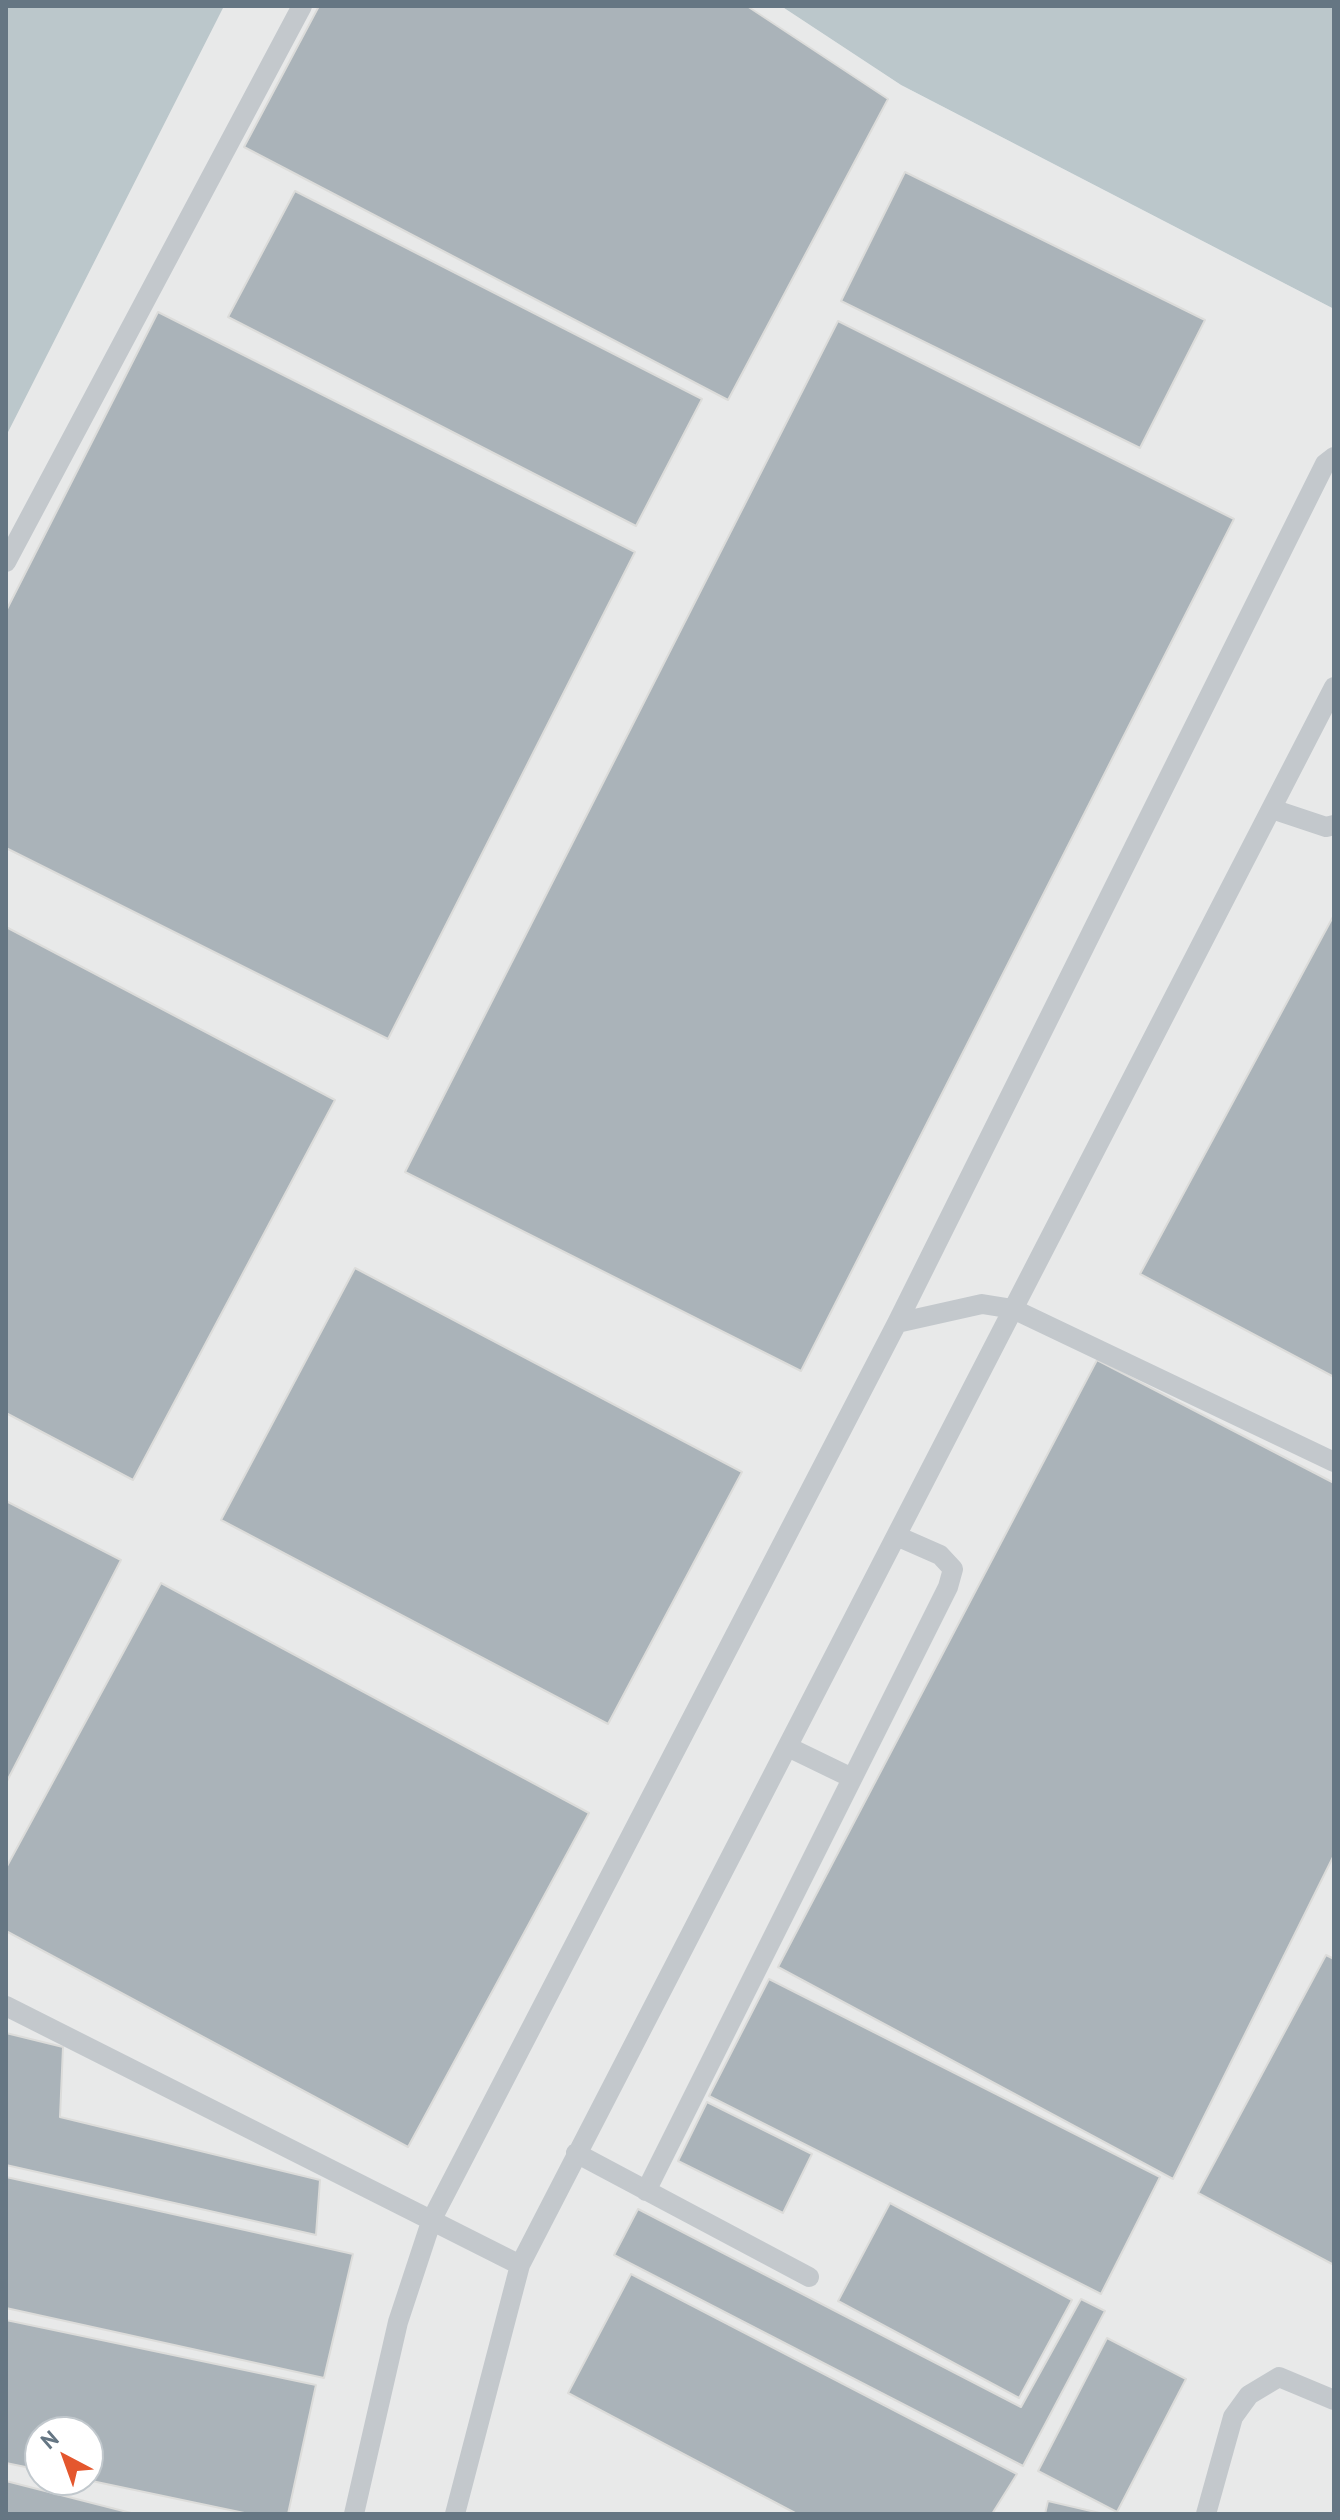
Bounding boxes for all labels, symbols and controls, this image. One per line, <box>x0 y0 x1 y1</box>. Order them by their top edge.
north arrow <box>24 2416 104 2496</box>
text: N <box>35 2424 64 2455</box>

